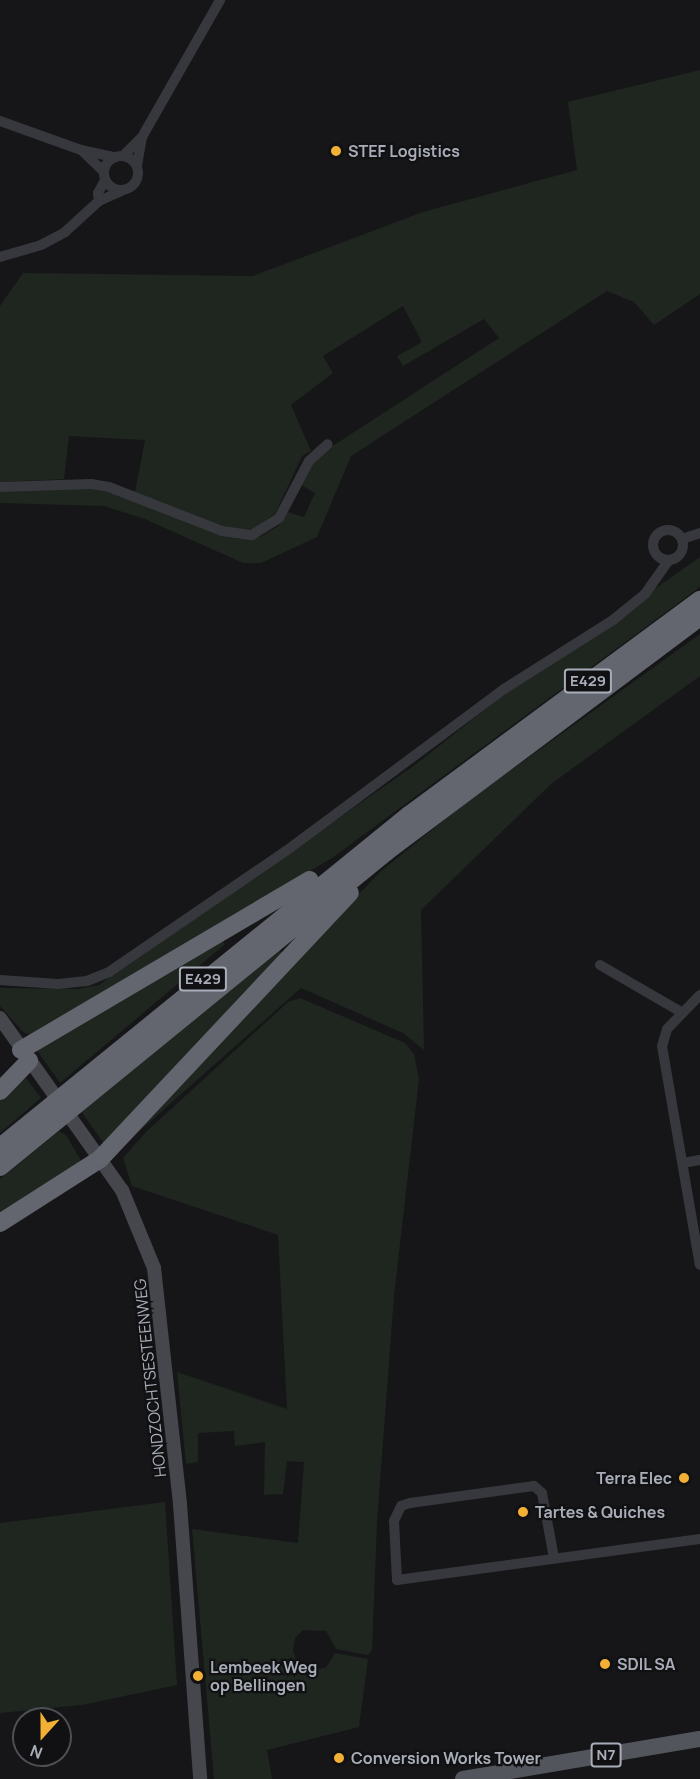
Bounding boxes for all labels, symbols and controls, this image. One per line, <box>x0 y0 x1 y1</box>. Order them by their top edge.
place label: STEF Logistics <box>348 141 460 161</box>
marker: STEF Logistics <box>329 144 343 158</box>
road number: E429 <box>562 669 614 693</box>
road number: E429 <box>178 967 228 991</box>
street label: HONDZOCHTSESTEENWEG <box>130 1278 170 1478</box>
place label: Terra Elec <box>596 1468 672 1488</box>
marker: Terra Elec <box>677 1471 691 1485</box>
place label: Tartes & Quiches <box>535 1502 665 1522</box>
marker: Tartes & Quiches <box>516 1505 530 1519</box>
place label: SDIL SA <box>617 1654 676 1674</box>
place label: Lembeek Weg op Bellingen <box>210 1657 317 1695</box>
marker: SDIL SA <box>598 1657 612 1671</box>
marker: Lembeek Weg op Bellingen <box>191 1669 205 1683</box>
north arrow <box>12 1707 72 1767</box>
text: N <box>27 1740 46 1764</box>
road number: N7 <box>590 1743 622 1767</box>
place label: Conversion Works Tower <box>351 1748 541 1768</box>
marker: Conversion Works Tower <box>332 1751 346 1765</box>

